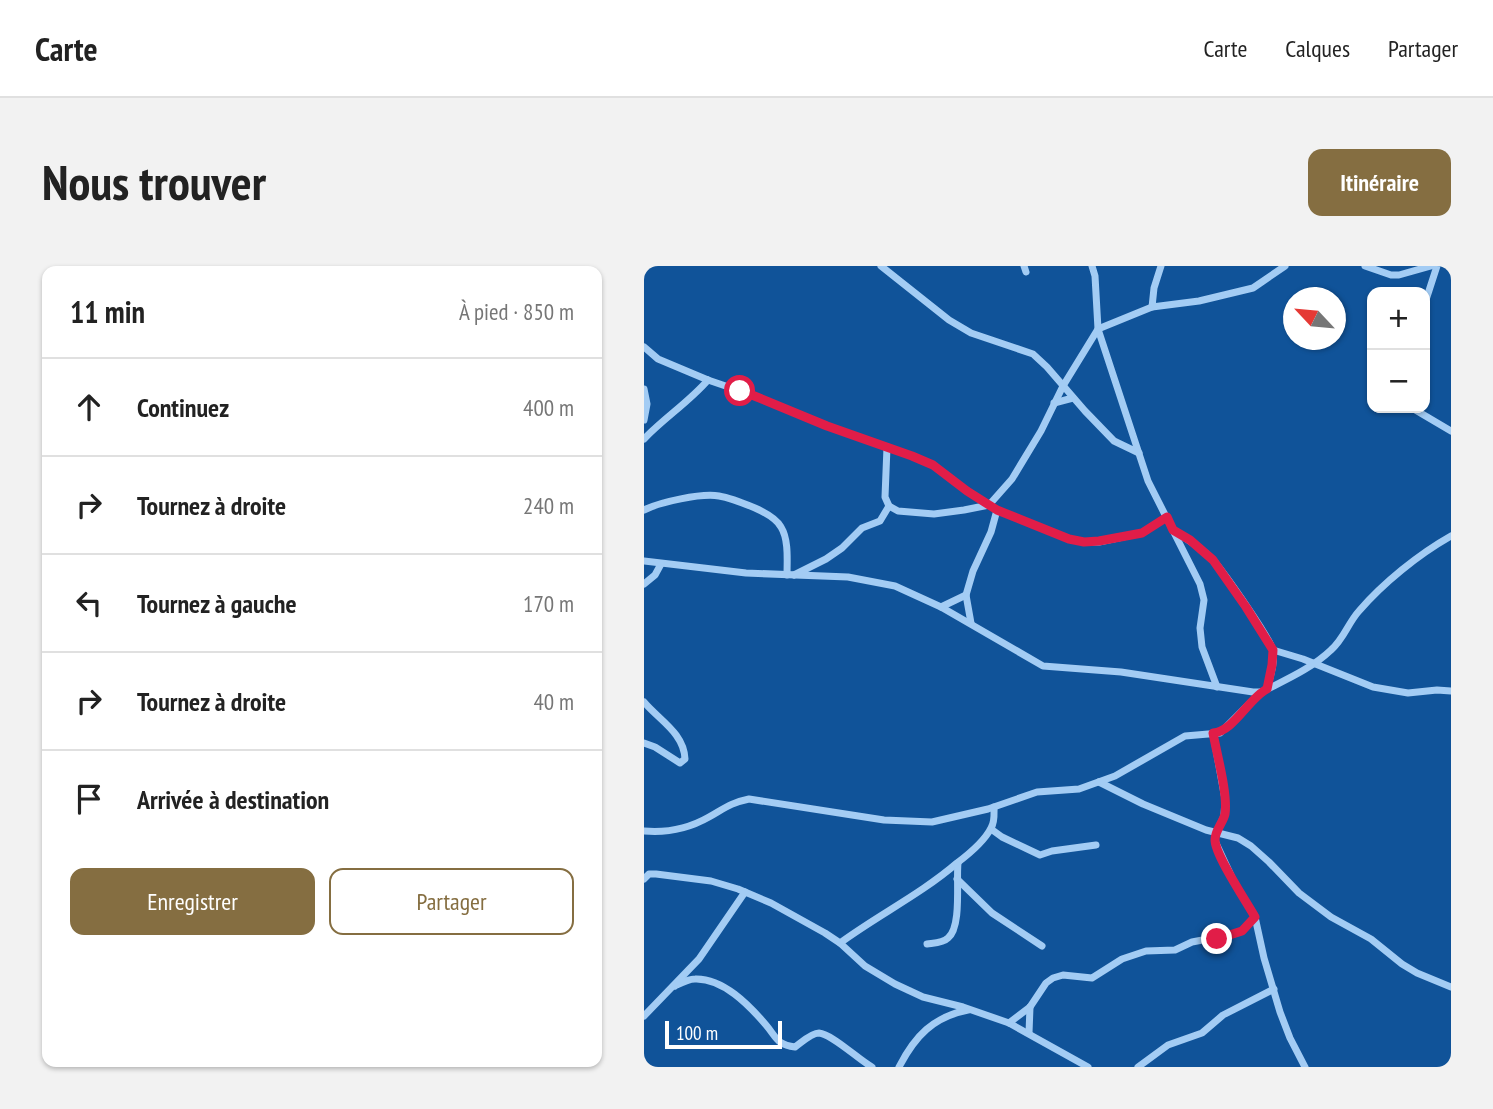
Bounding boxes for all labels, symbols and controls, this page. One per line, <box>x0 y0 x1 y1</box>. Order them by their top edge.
text: Carte <box>35 27 98 70</box>
text: Carte <box>1204 33 1247 64</box>
text: Calques <box>1285 33 1350 64</box>
text: Partager <box>1388 33 1458 64</box>
button: Itinéraire <box>1308 149 1451 216</box>
text: Nous trouver <box>42 150 266 214</box>
north arrow <box>1283 287 1346 350</box>
map controls <box>1367 287 1430 413</box>
button: + <box>1367 287 1430 350</box>
text: 11 min <box>70 292 145 331</box>
text: À pied · 850 m <box>459 297 574 326</box>
button: − <box>1367 350 1430 413</box>
route start <box>724 375 755 406</box>
icon: ahead <box>70 388 108 426</box>
text: Continuez <box>137 391 229 424</box>
text: 400 m <box>523 393 574 422</box>
icon: right <box>70 486 108 524</box>
text: Tournez à droite <box>137 489 286 522</box>
text: 240 m <box>523 491 574 520</box>
icon: left <box>70 584 108 622</box>
text: Tournez à gauche <box>137 587 297 620</box>
text: 170 m <box>523 589 574 618</box>
icon: right <box>70 682 108 720</box>
text: Tournez à droite <box>137 685 286 718</box>
text: 40 m <box>533 687 574 716</box>
icon: arrive <box>70 780 108 818</box>
text: Arrivée à destination <box>137 783 329 816</box>
button: Enregistrer <box>70 868 315 935</box>
button: Partager <box>329 868 574 935</box>
route end <box>1201 923 1232 954</box>
scale bar <box>665 1018 782 1050</box>
text: 100 m <box>676 1021 718 1045</box>

